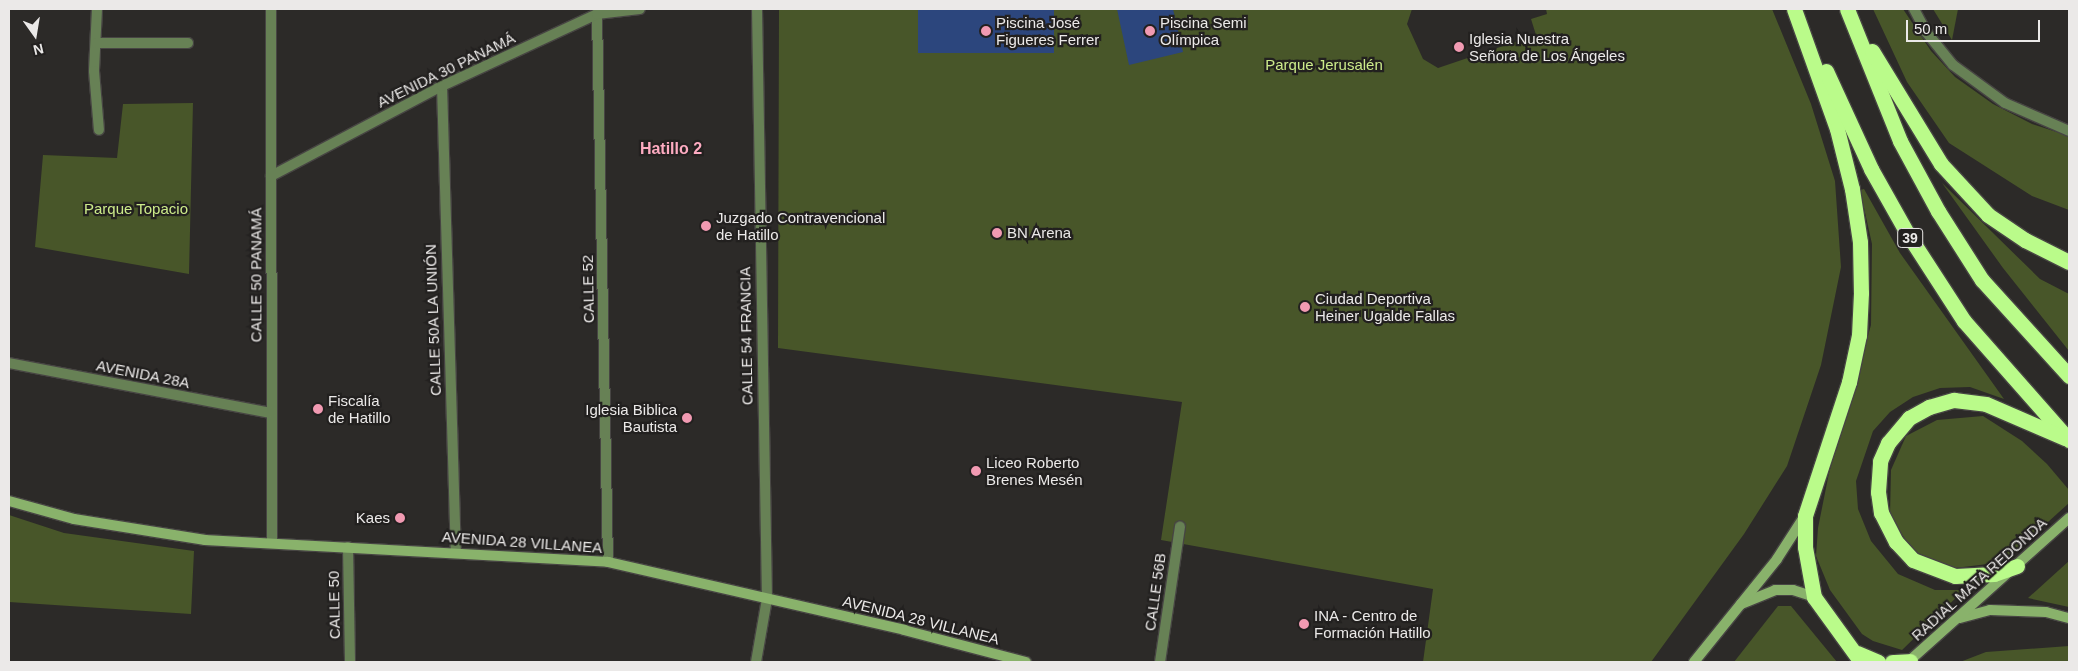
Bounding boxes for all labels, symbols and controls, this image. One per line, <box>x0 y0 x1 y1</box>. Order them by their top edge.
north arrow <box>10 10 60 60</box>
scale bar <box>1908 10 2042 42</box>
place label: Piscina José Figueres Ferrer <box>996 13 1099 48</box>
place label: Piscina Semi Olímpica <box>1160 13 1247 48</box>
text: 50 m <box>1914 20 1947 37</box>
marker: Piscina José Figueres Ferrer <box>980 25 992 37</box>
marker: Piscina Semi Olímpica <box>1144 25 1156 37</box>
street label: AVENIDA 30 PANAMÁ <box>374 29 518 111</box>
place label: Iglesia Nuestra Señora de Los Ángeles <box>1469 29 1625 64</box>
text: N <box>32 41 45 59</box>
marker: Iglesia Nuestra Señora de Los Ángeles <box>1453 41 1465 53</box>
park label: Parque Jerusalén <box>1265 56 1383 74</box>
district label: Hatillo 2 <box>640 139 702 159</box>
park label: Parque Topacio <box>84 200 188 218</box>
street label: CALLE 50 PANAMÁ <box>247 208 265 342</box>
place label: Juzgado Contravencional de Hatillo <box>716 208 885 243</box>
marker: Juzgado Contravencional de Hatillo <box>700 220 712 232</box>
place label: BN Arena <box>1007 224 1072 242</box>
marker: BN Arena <box>991 227 1003 239</box>
road number: 39 <box>1896 227 1924 250</box>
street label: CALLE 50A LA UNIÓN <box>421 243 445 397</box>
street label: CALLE 52 <box>578 255 598 323</box>
street label: CALLE 54 FRANCIA <box>736 267 756 405</box>
place label: Ciudad Deportiva Heiner Ugalde Fallas <box>1315 289 1455 324</box>
marker: Ciudad Deportiva Heiner Ugalde Fallas <box>1299 301 1311 313</box>
street label: AVENIDA 28A <box>94 356 192 392</box>
place label: Fiscalía de Hatillo <box>328 391 391 426</box>
place label: Iglesia Biblica Bautista <box>585 400 677 435</box>
marker: Fiscalía de Hatillo <box>312 403 324 415</box>
marker: Iglesia Biblica Bautista <box>681 412 693 424</box>
place label: Liceo Roberto Brenes Mesén <box>986 453 1083 488</box>
marker: Liceo Roberto Brenes Mesén <box>970 465 982 477</box>
place label: Kaes <box>356 509 390 527</box>
marker: Kaes <box>394 512 406 524</box>
street label: RADIAL MATA REDONDA <box>1907 513 2051 645</box>
street label: AVENIDA 28 VILLANEA <box>441 527 603 557</box>
street label: CALLE 56B <box>1141 552 1169 632</box>
street label: CALLE 50 <box>324 571 344 639</box>
street label: AVENIDA 28 VILLANEA <box>840 592 1002 648</box>
place label: INA - Centro de Formación Hatillo <box>1314 606 1431 641</box>
marker: INA - Centro de Formación Hatillo <box>1298 618 1310 630</box>

